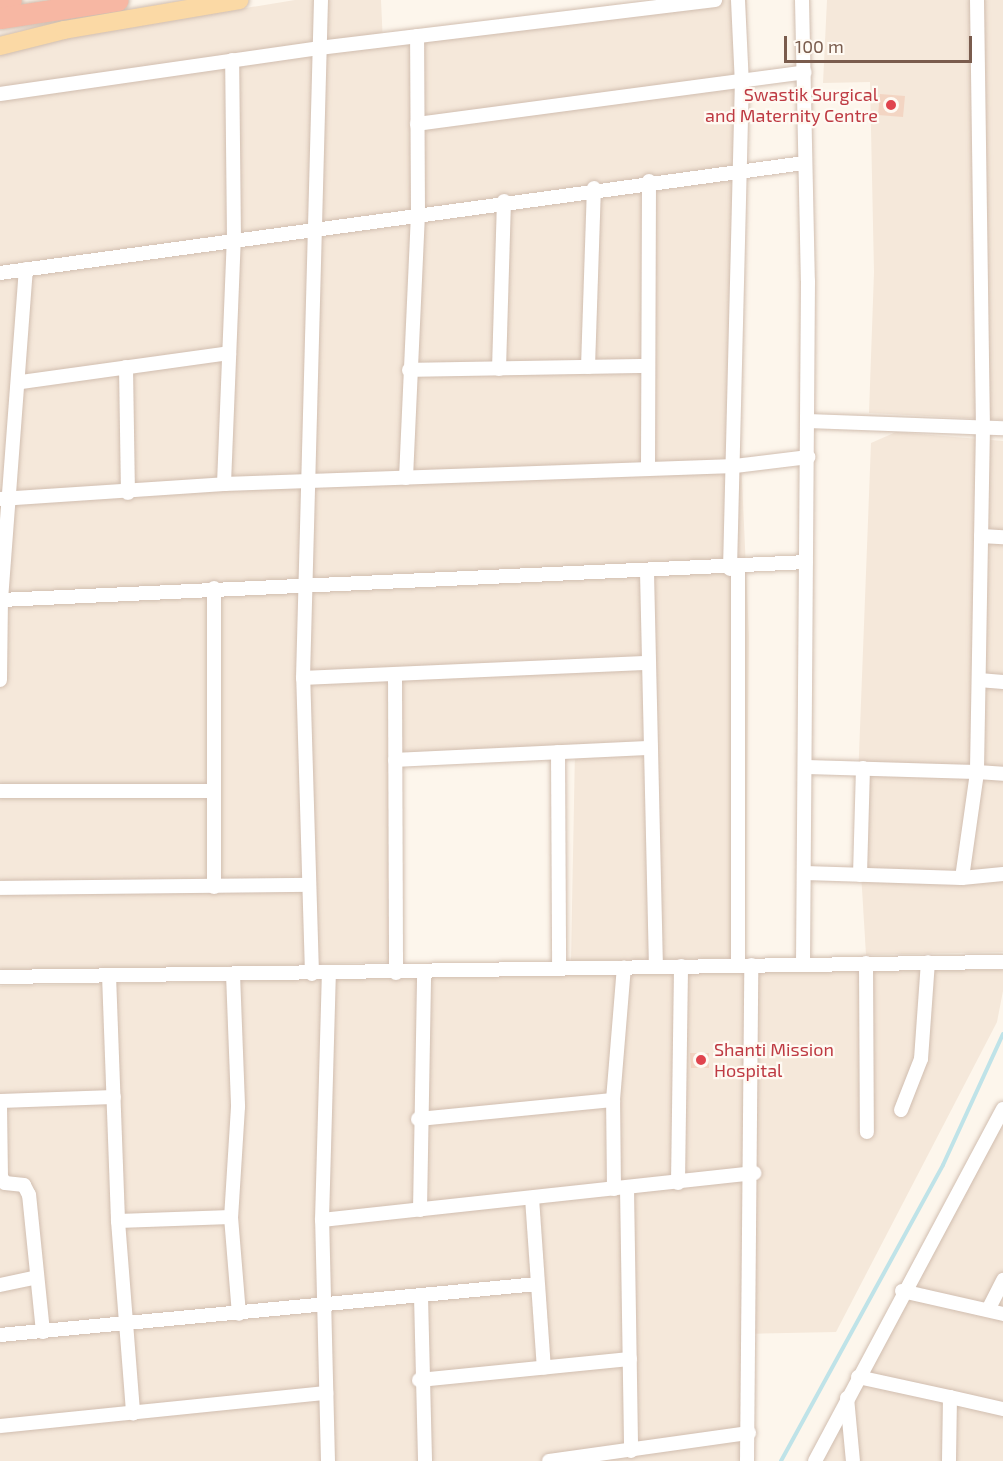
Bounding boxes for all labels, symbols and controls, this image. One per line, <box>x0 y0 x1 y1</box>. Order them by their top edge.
scale bar <box>787 24 974 62</box>
text: 100 m <box>795 35 844 57</box>
place label: Swastik Surgical and Maternity Centre <box>705 84 878 127</box>
marker: Swastik Surgical and Maternity Centre <box>882 96 900 114</box>
place label: Shanti Mission Hospital <box>714 1039 834 1082</box>
marker: Shanti Mission Hospital <box>692 1051 710 1069</box>

